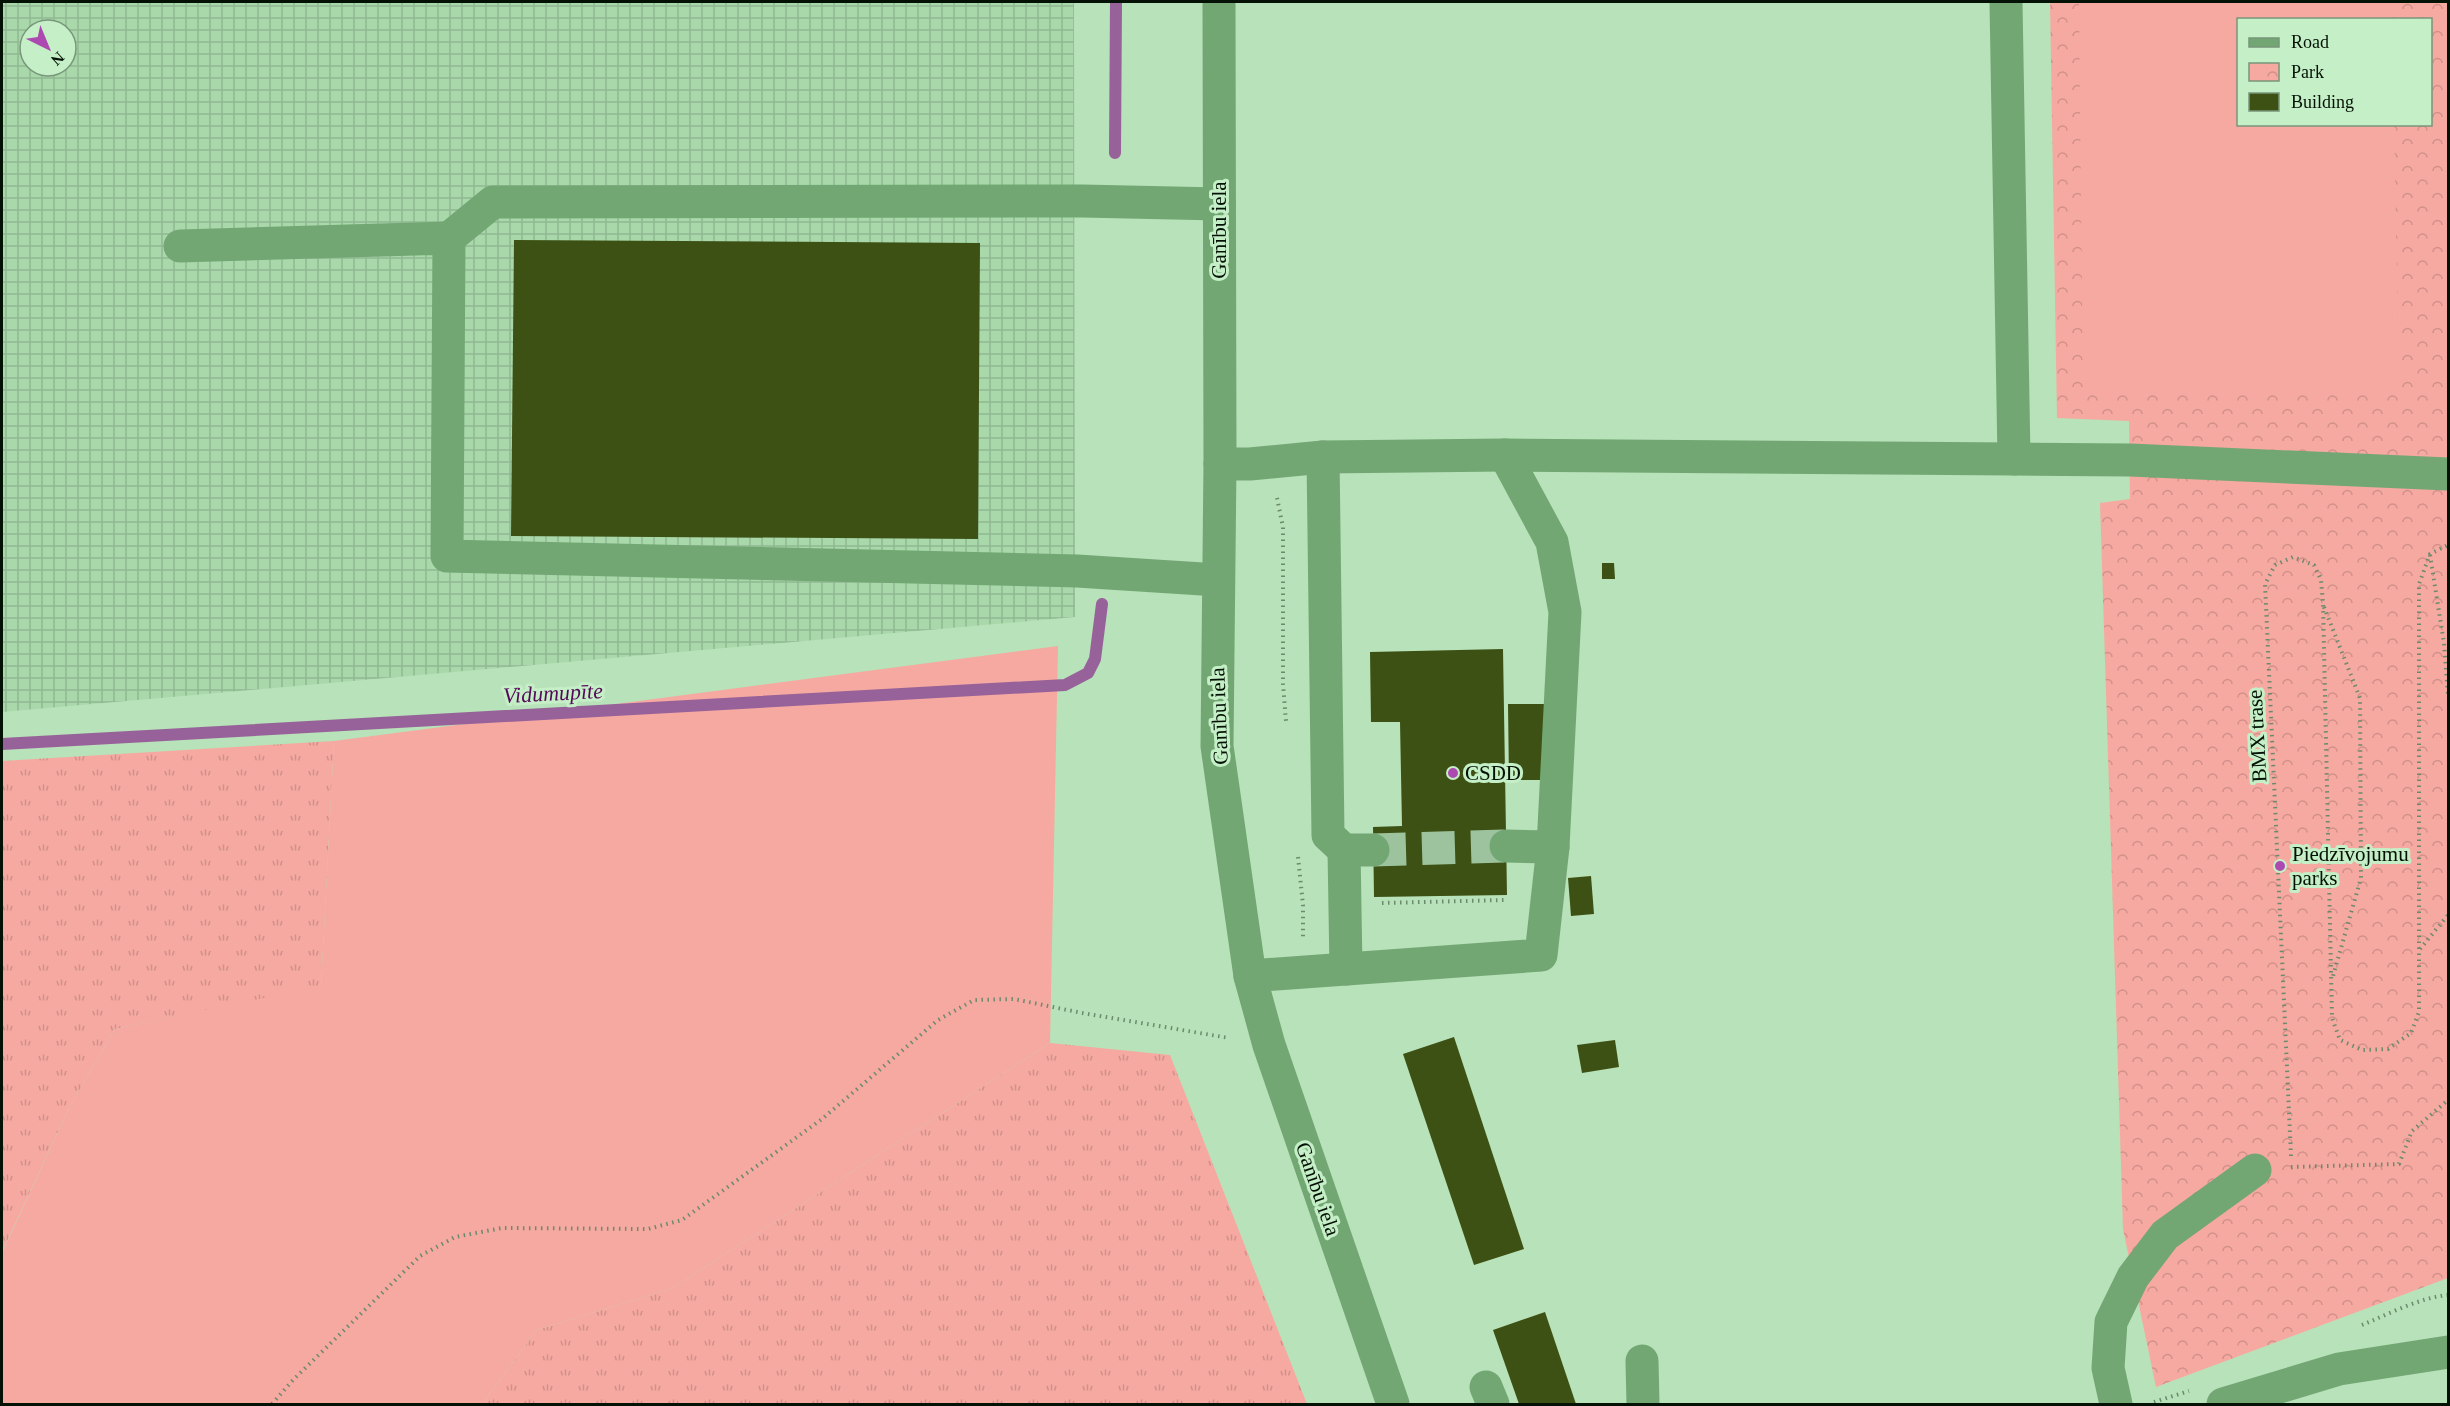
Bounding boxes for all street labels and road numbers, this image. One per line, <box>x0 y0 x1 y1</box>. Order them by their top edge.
street label: Ganību iela <box>1207 181 1231 279</box>
street label: Ganību iela <box>1205 666 1233 765</box>
street label: BMX trase <box>2243 689 2271 783</box>
street label: Ganību iela <box>1291 1139 1345 1240</box>

